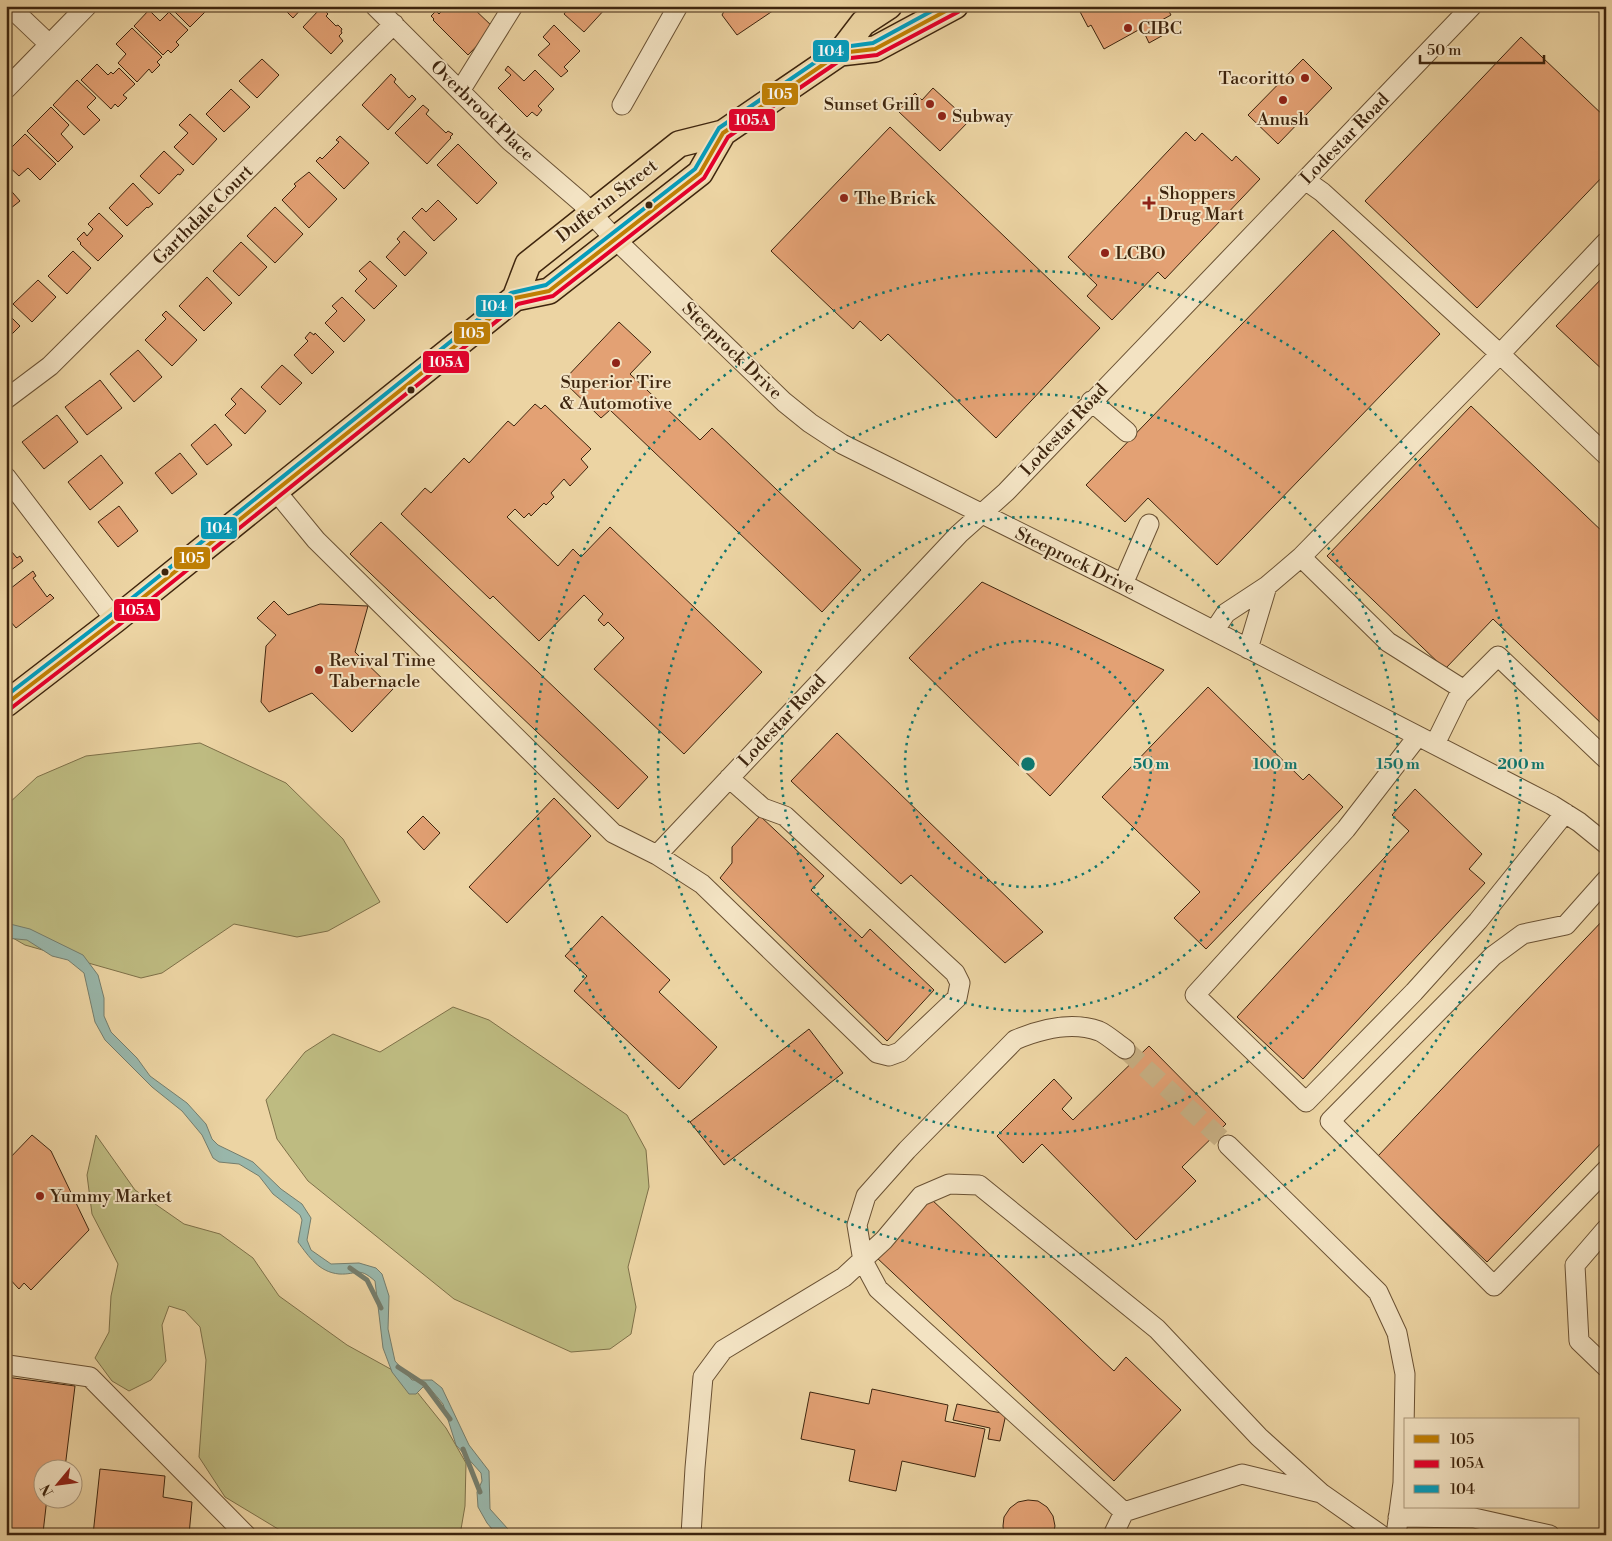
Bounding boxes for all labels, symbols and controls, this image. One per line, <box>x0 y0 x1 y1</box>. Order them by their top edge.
place label: CIBC <box>1138 17 1182 40</box>
marker: CIBC <box>1122 22 1134 34</box>
scale bar <box>1420 32 1543 64</box>
line badge: 104 <box>812 39 850 63</box>
text: 50 m <box>1427 41 1461 60</box>
text: 104 <box>818 43 844 61</box>
street label: Overbrook Place <box>425 56 539 166</box>
place label: Tacoritto <box>1219 67 1295 90</box>
marker: Tacoritto <box>1299 72 1311 84</box>
line badge: 105 <box>761 82 799 106</box>
text: 105 <box>767 86 793 104</box>
street label: Lodestar Road <box>1296 88 1395 190</box>
place label: Sunset Grill <box>824 93 921 116</box>
marker: Anush <box>1277 94 1289 106</box>
marker: Sunset Grill <box>924 98 936 110</box>
place label: Subway <box>952 105 1013 128</box>
line badge: 105A <box>728 108 776 132</box>
place label: Anush <box>1256 108 1309 131</box>
marker: Subway <box>936 110 948 122</box>
text: 105A <box>734 112 771 130</box>
street label: Dufferin Street <box>552 154 663 248</box>
street label: Garthdale Court <box>148 159 259 270</box>
place label: Shoppers Drug Mart <box>1159 182 1245 226</box>
place label: The Brick <box>854 187 937 210</box>
marker: The Brick <box>838 192 850 204</box>
marker: Shoppers Drug Mart <box>1143 197 1155 209</box>
unlabelled marker <box>644 200 654 210</box>
place label: LCBO <box>1115 242 1166 265</box>
marker: LCBO <box>1099 247 1111 259</box>
line badge: 104 <box>475 294 514 318</box>
street label: Steeprock Drive <box>677 297 787 405</box>
text: 104 <box>481 298 507 316</box>
line badge: 105 <box>453 321 491 345</box>
text: 105 <box>459 325 485 343</box>
line badge: 105A <box>422 350 470 374</box>
text: 105A <box>428 354 465 372</box>
marker: Superior Tire & Automotive <box>610 357 622 369</box>
place label: Superior Tire & Automotive <box>560 371 672 415</box>
street label: Lodestar Road <box>1015 378 1113 481</box>
unlabelled marker <box>406 385 416 395</box>
line badge: 104 <box>200 516 238 540</box>
text: 104 <box>206 520 232 538</box>
street label: Steeprock Drive <box>1011 522 1139 600</box>
line badge: 105 <box>173 546 211 570</box>
text: 105 <box>179 550 205 568</box>
unlabelled marker <box>160 567 170 577</box>
line badge: 105A <box>113 598 161 622</box>
text: 105A <box>119 602 156 620</box>
place label: Revival Time Tabernacle <box>329 649 436 693</box>
marker: Revival Time Tabernacle <box>313 664 325 676</box>
street label: Lodestar Road <box>733 669 831 772</box>
centre of rings <box>1019 755 1037 773</box>
text: 50 m <box>1133 755 1169 774</box>
text: 100 m <box>1253 755 1298 774</box>
text: 150 m <box>1376 755 1420 774</box>
text: 200 m <box>1497 755 1545 774</box>
place label: Yummy Market <box>49 1185 173 1208</box>
marker: Yummy Market <box>34 1190 46 1202</box>
legend <box>1404 1418 1580 1508</box>
text: 105 <box>1450 1430 1474 1449</box>
text: 105A <box>1450 1454 1485 1473</box>
north arrow <box>32 1458 82 1508</box>
text: 104 <box>1450 1480 1475 1499</box>
text: N <box>37 1481 58 1499</box>

